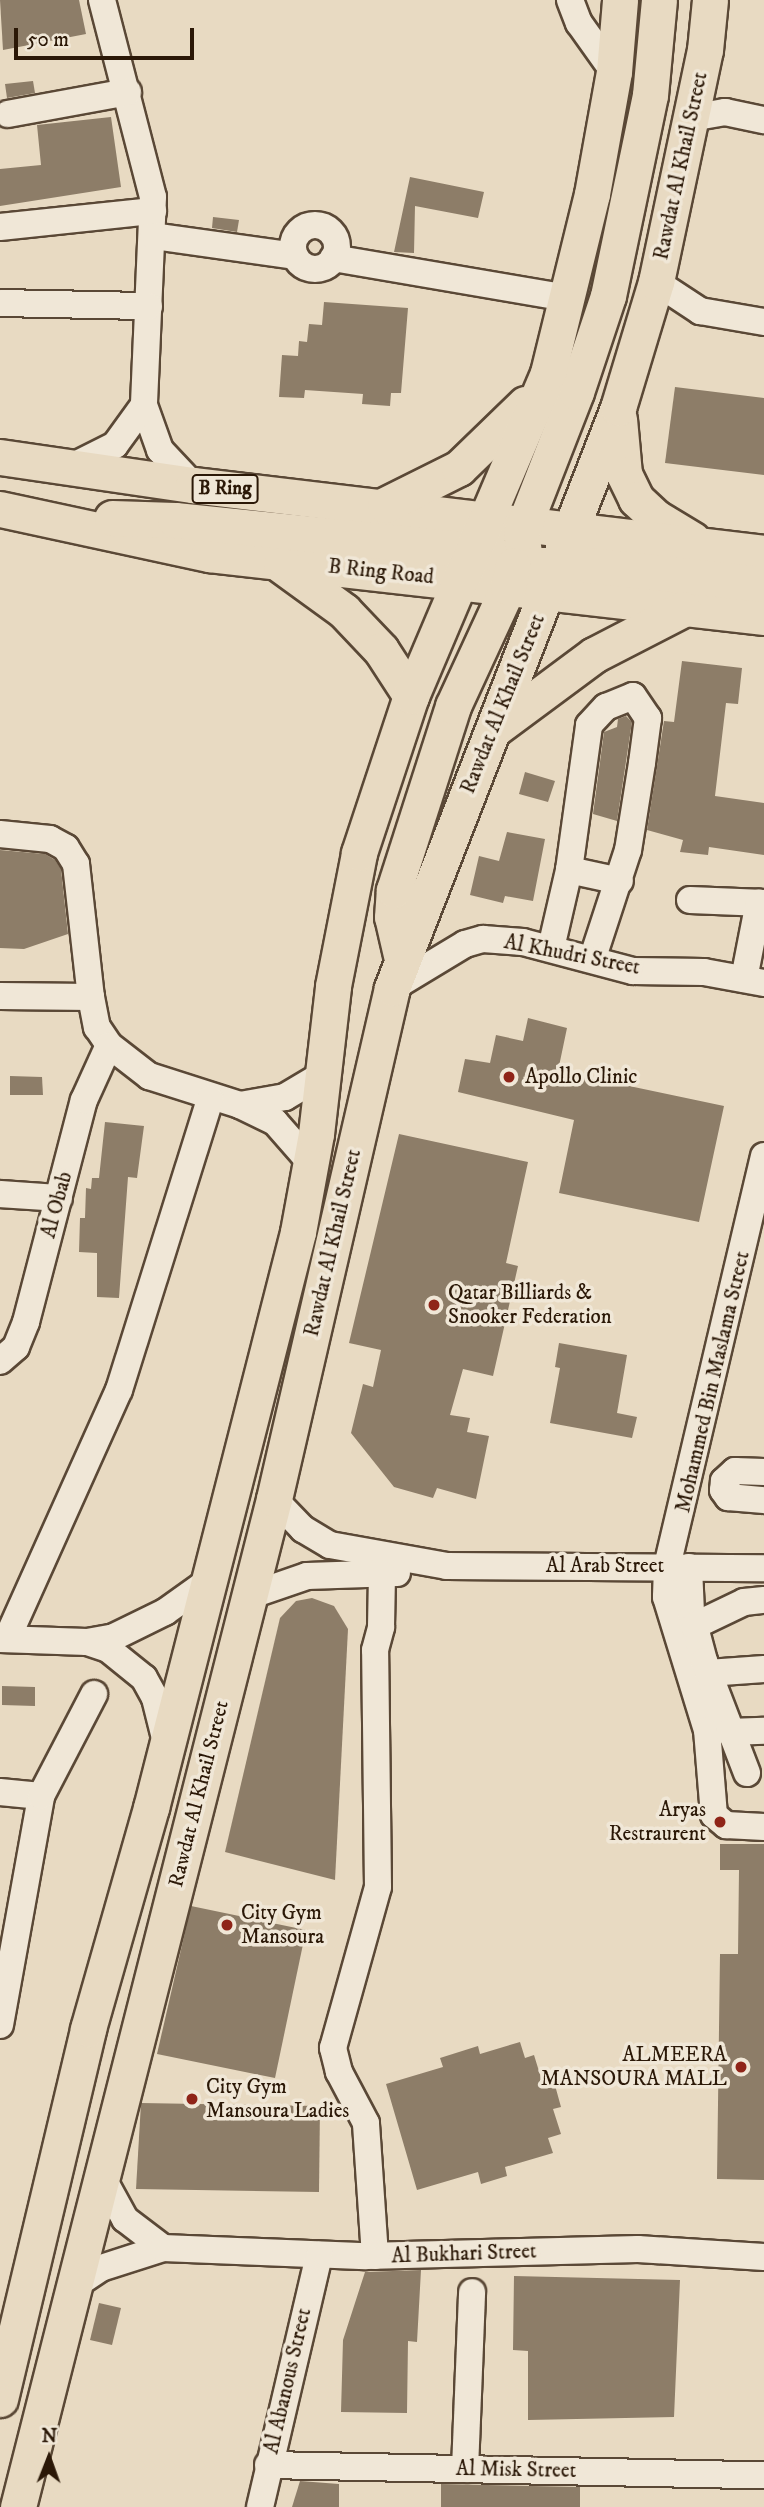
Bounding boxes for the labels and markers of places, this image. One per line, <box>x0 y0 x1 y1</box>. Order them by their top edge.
place label: Apollo Clinic <box>525 1064 637 1090</box>
marker: Apollo Clinic <box>499 1067 519 1087</box>
place label: Qatar Billiards & Snooker Federation <box>448 1280 612 1330</box>
marker: Qatar Billiards & Snooker Federation <box>426 1297 442 1313</box>
place label: Aryas Restraurent <box>609 1797 706 1847</box>
marker: Aryas Restraurent <box>712 1814 728 1830</box>
place label: City Gym Mansoura <box>241 1900 324 1950</box>
marker: City Gym Mansoura <box>219 1917 235 1933</box>
place label: ALMEERA MANSOURA MALL <box>541 2042 727 2092</box>
marker: ALMEERA MANSOURA MALL <box>733 2059 749 2075</box>
place label: City Gym Mansoura Ladies <box>206 2074 349 2124</box>
marker: City Gym Mansoura Ladies <box>184 2091 200 2107</box>

